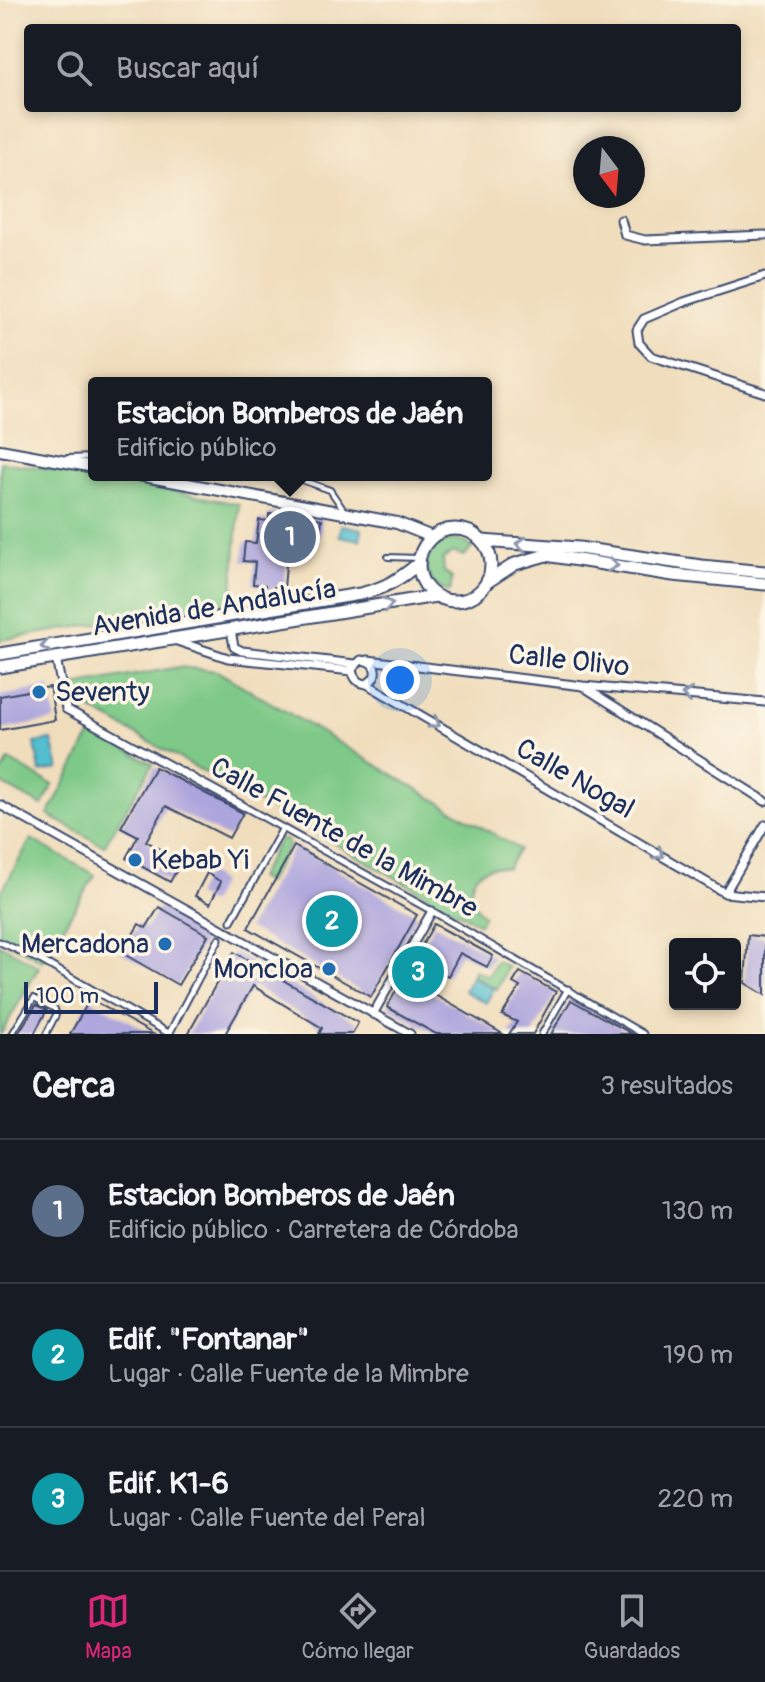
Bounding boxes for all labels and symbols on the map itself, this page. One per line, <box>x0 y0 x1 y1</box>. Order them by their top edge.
north arrow <box>573 136 645 208</box>
pin: 1 <box>264 507 316 567</box>
one-way arrow <box>514 536 527 553</box>
one-way arrow <box>606 556 620 573</box>
street label: Avenida de Andalucía <box>90 571 338 645</box>
one-way arrow <box>381 596 395 613</box>
one-way arrow <box>39 637 53 654</box>
street label: Calle Olivo <box>507 637 631 685</box>
your location <box>380 660 420 700</box>
place label: Seventy <box>55 675 150 710</box>
marker: Seventy <box>30 683 48 701</box>
one-way arrow <box>680 687 693 704</box>
one-way arrow <box>426 713 440 729</box>
street label: Calle Nogal <box>509 731 641 827</box>
street label: Calle Fuente de la Mimbre <box>204 750 484 926</box>
place label: Kebab Yi <box>151 843 249 878</box>
one-way arrow <box>650 844 665 860</box>
marker: Kebab Yi <box>126 851 144 869</box>
pin: 2 <box>306 891 358 951</box>
place label: Mercadona <box>21 927 149 962</box>
marker: Mercadona <box>156 935 174 953</box>
pin: 3 <box>392 942 444 1002</box>
place label: Moncloa <box>213 952 313 987</box>
marker: Moncloa <box>320 960 338 978</box>
scale bar <box>24 978 158 1014</box>

